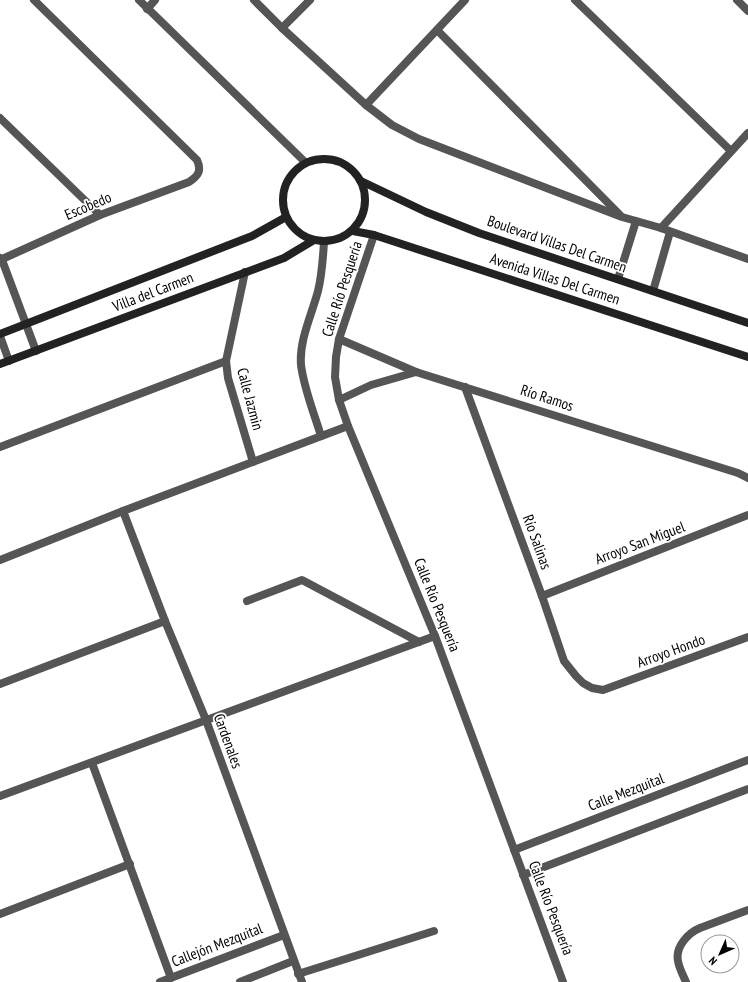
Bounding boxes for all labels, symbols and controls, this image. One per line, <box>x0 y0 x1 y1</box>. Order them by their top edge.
street label: Escobedo <box>62 187 114 224</box>
street label: Boulevard Villas Del Carmen <box>485 211 629 276</box>
street label: Calle Río Pesquería <box>317 239 366 339</box>
street label: Avenida Villas Del Carmen <box>488 249 622 308</box>
street label: Villa del Carmen <box>109 267 196 316</box>
street label: Calle Jazmin <box>233 366 268 432</box>
street label: Río Ramos <box>518 380 576 415</box>
street label: Río Salinas <box>519 512 556 572</box>
street label: Arroyo San Miguel <box>592 517 688 568</box>
street label: Calle Río Pesquería <box>410 555 465 654</box>
street label: Arroyo Hondo <box>634 629 707 672</box>
street label: Cardenales <box>210 711 247 771</box>
street label: Calle Mezquital <box>585 768 667 815</box>
street label: Calle Río Pesquería <box>525 858 578 958</box>
street label: Callejón Mezquital <box>169 918 266 971</box>
north arrow <box>700 934 740 974</box>
text: N <box>706 954 720 968</box>

